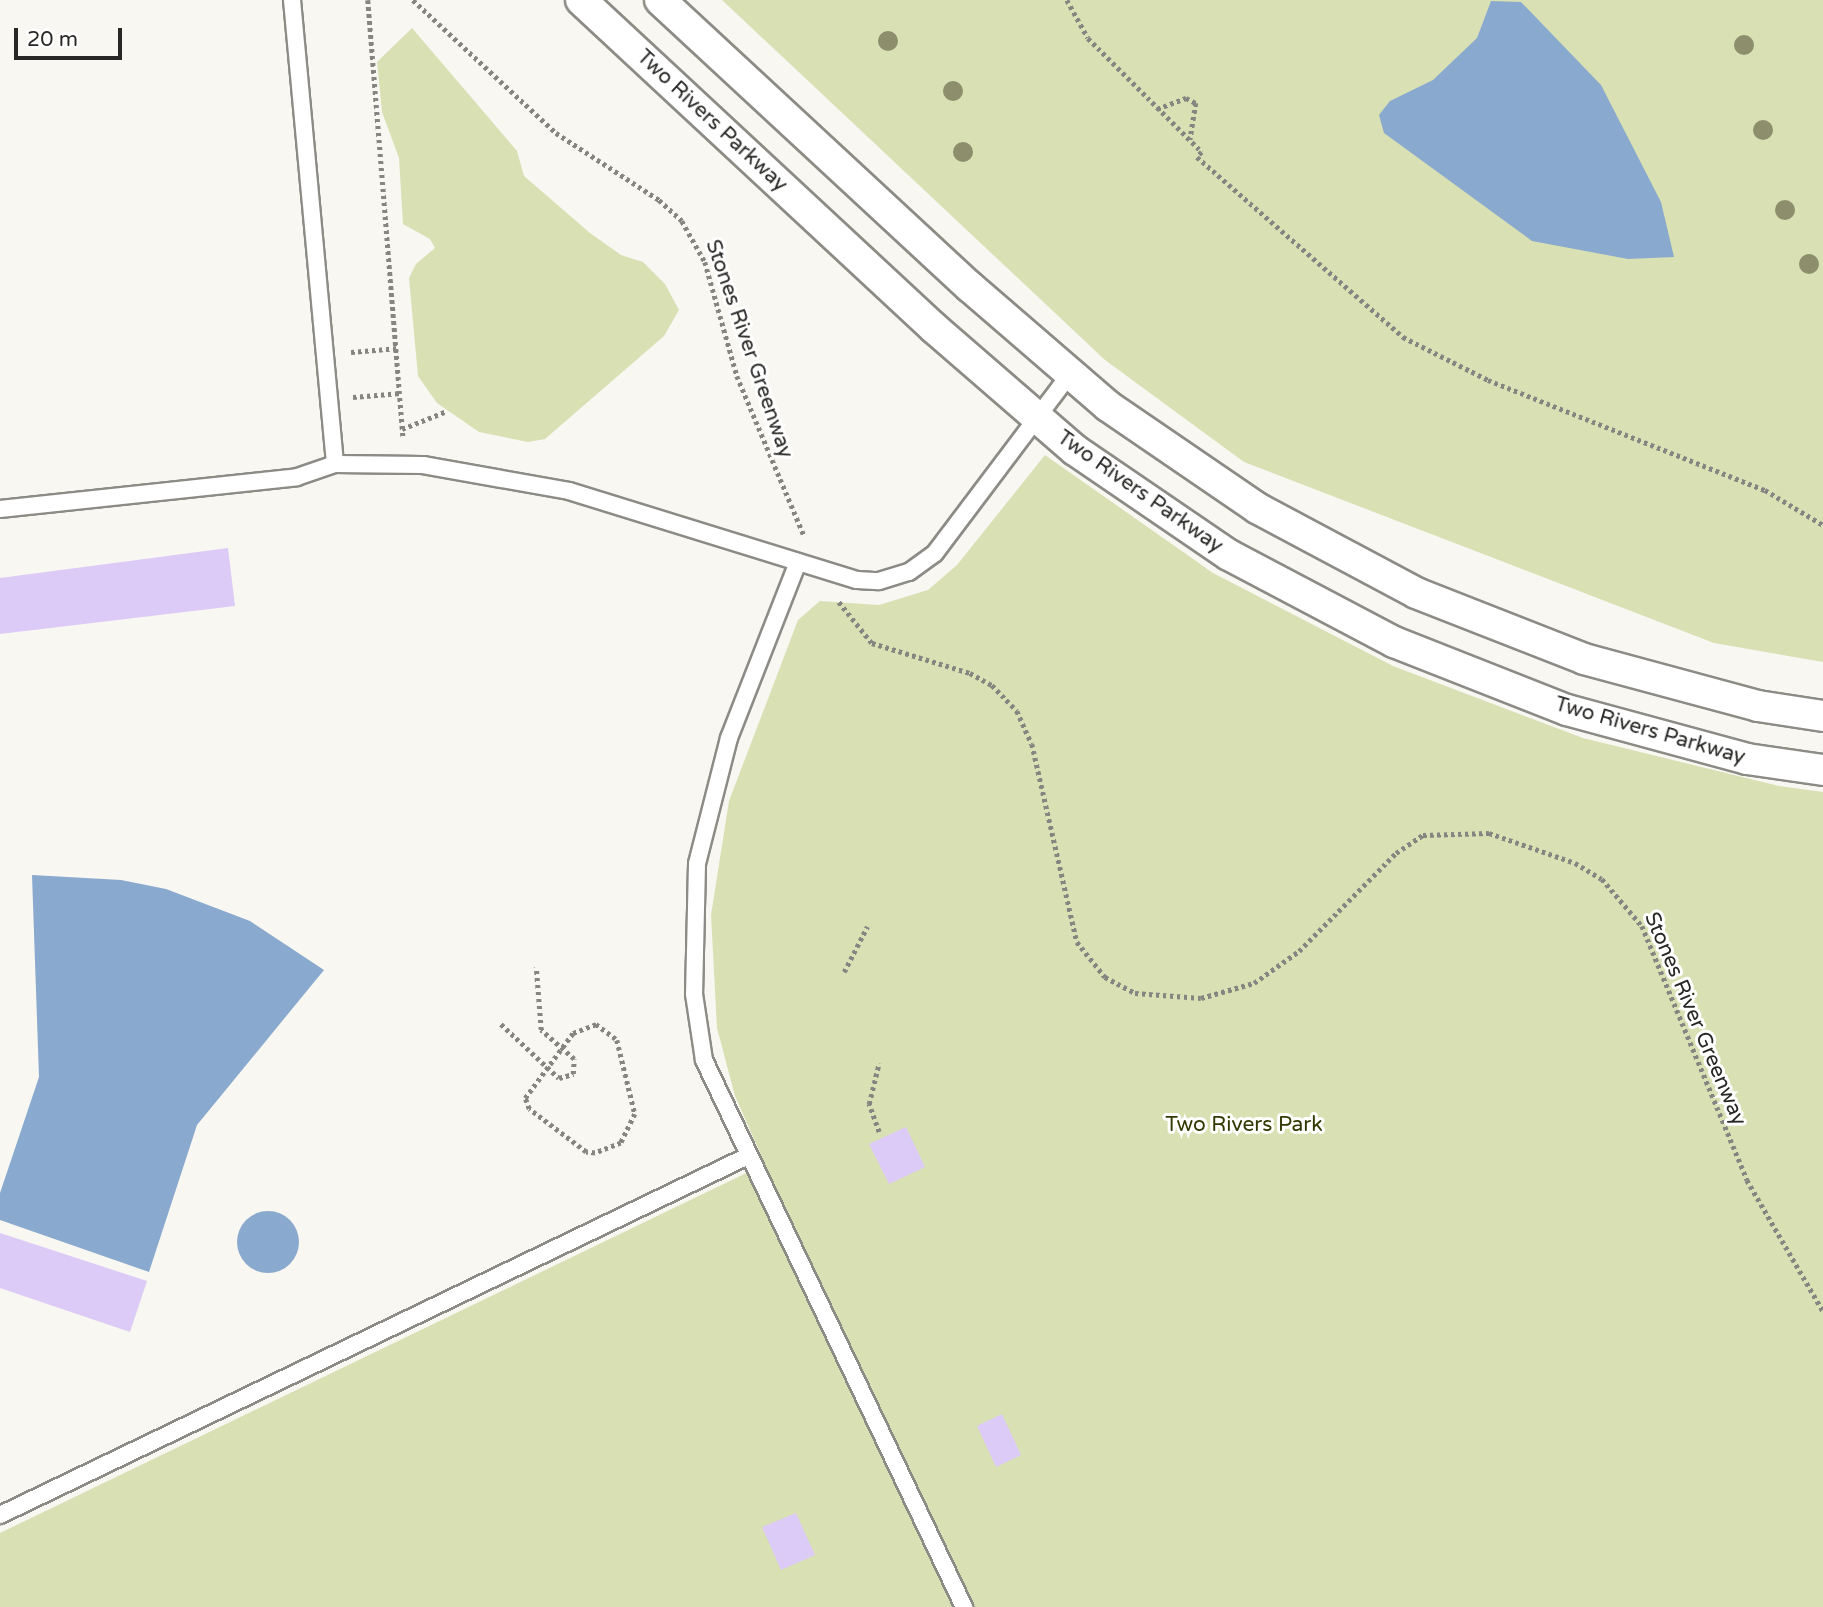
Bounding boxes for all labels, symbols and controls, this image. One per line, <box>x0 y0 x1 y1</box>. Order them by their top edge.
scale bar <box>18 14 126 58</box>
text: 20 m <box>27 27 78 52</box>
street label: Two Rivers Parkway <box>631 45 793 197</box>
street label: Stones River Greenway <box>700 237 798 461</box>
street label: Two Rivers Parkway <box>1052 425 1228 559</box>
street label: Two Rivers Parkway <box>1552 692 1748 770</box>
street label: Stones River Greenway <box>1639 909 1751 1129</box>
park label: Two Rivers Park <box>1165 1112 1323 1138</box>

